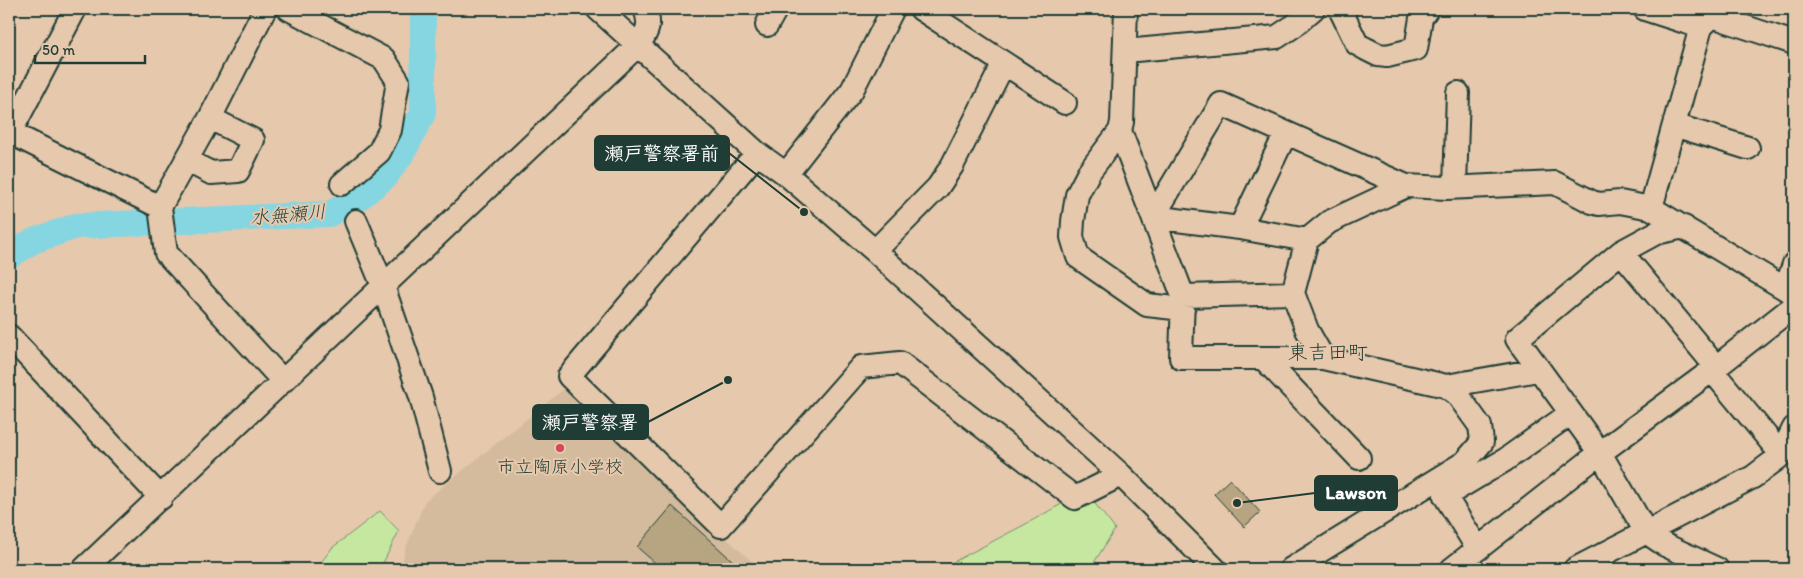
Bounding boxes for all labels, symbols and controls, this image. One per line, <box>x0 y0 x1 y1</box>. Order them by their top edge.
scale bar <box>35 32 145 64</box>
text: 50 m <box>42 41 75 59</box>
callout: 瀬戸警察署前 <box>595 136 729 170</box>
text: 瀬戸警察署前 <box>605 142 719 165</box>
water label: 水無瀬川 <box>249 200 327 229</box>
district label: 東吉田町 <box>1288 340 1368 364</box>
callout: 瀬戸警察署 <box>533 405 648 439</box>
text: 瀬戸警察署 <box>542 411 638 434</box>
marker: 市立陶原小学校 <box>554 442 566 454</box>
place label: 市立陶原小学校 <box>497 456 623 478</box>
callout: Lawson <box>1315 476 1397 510</box>
text: Lawson <box>1325 481 1387 504</box>

